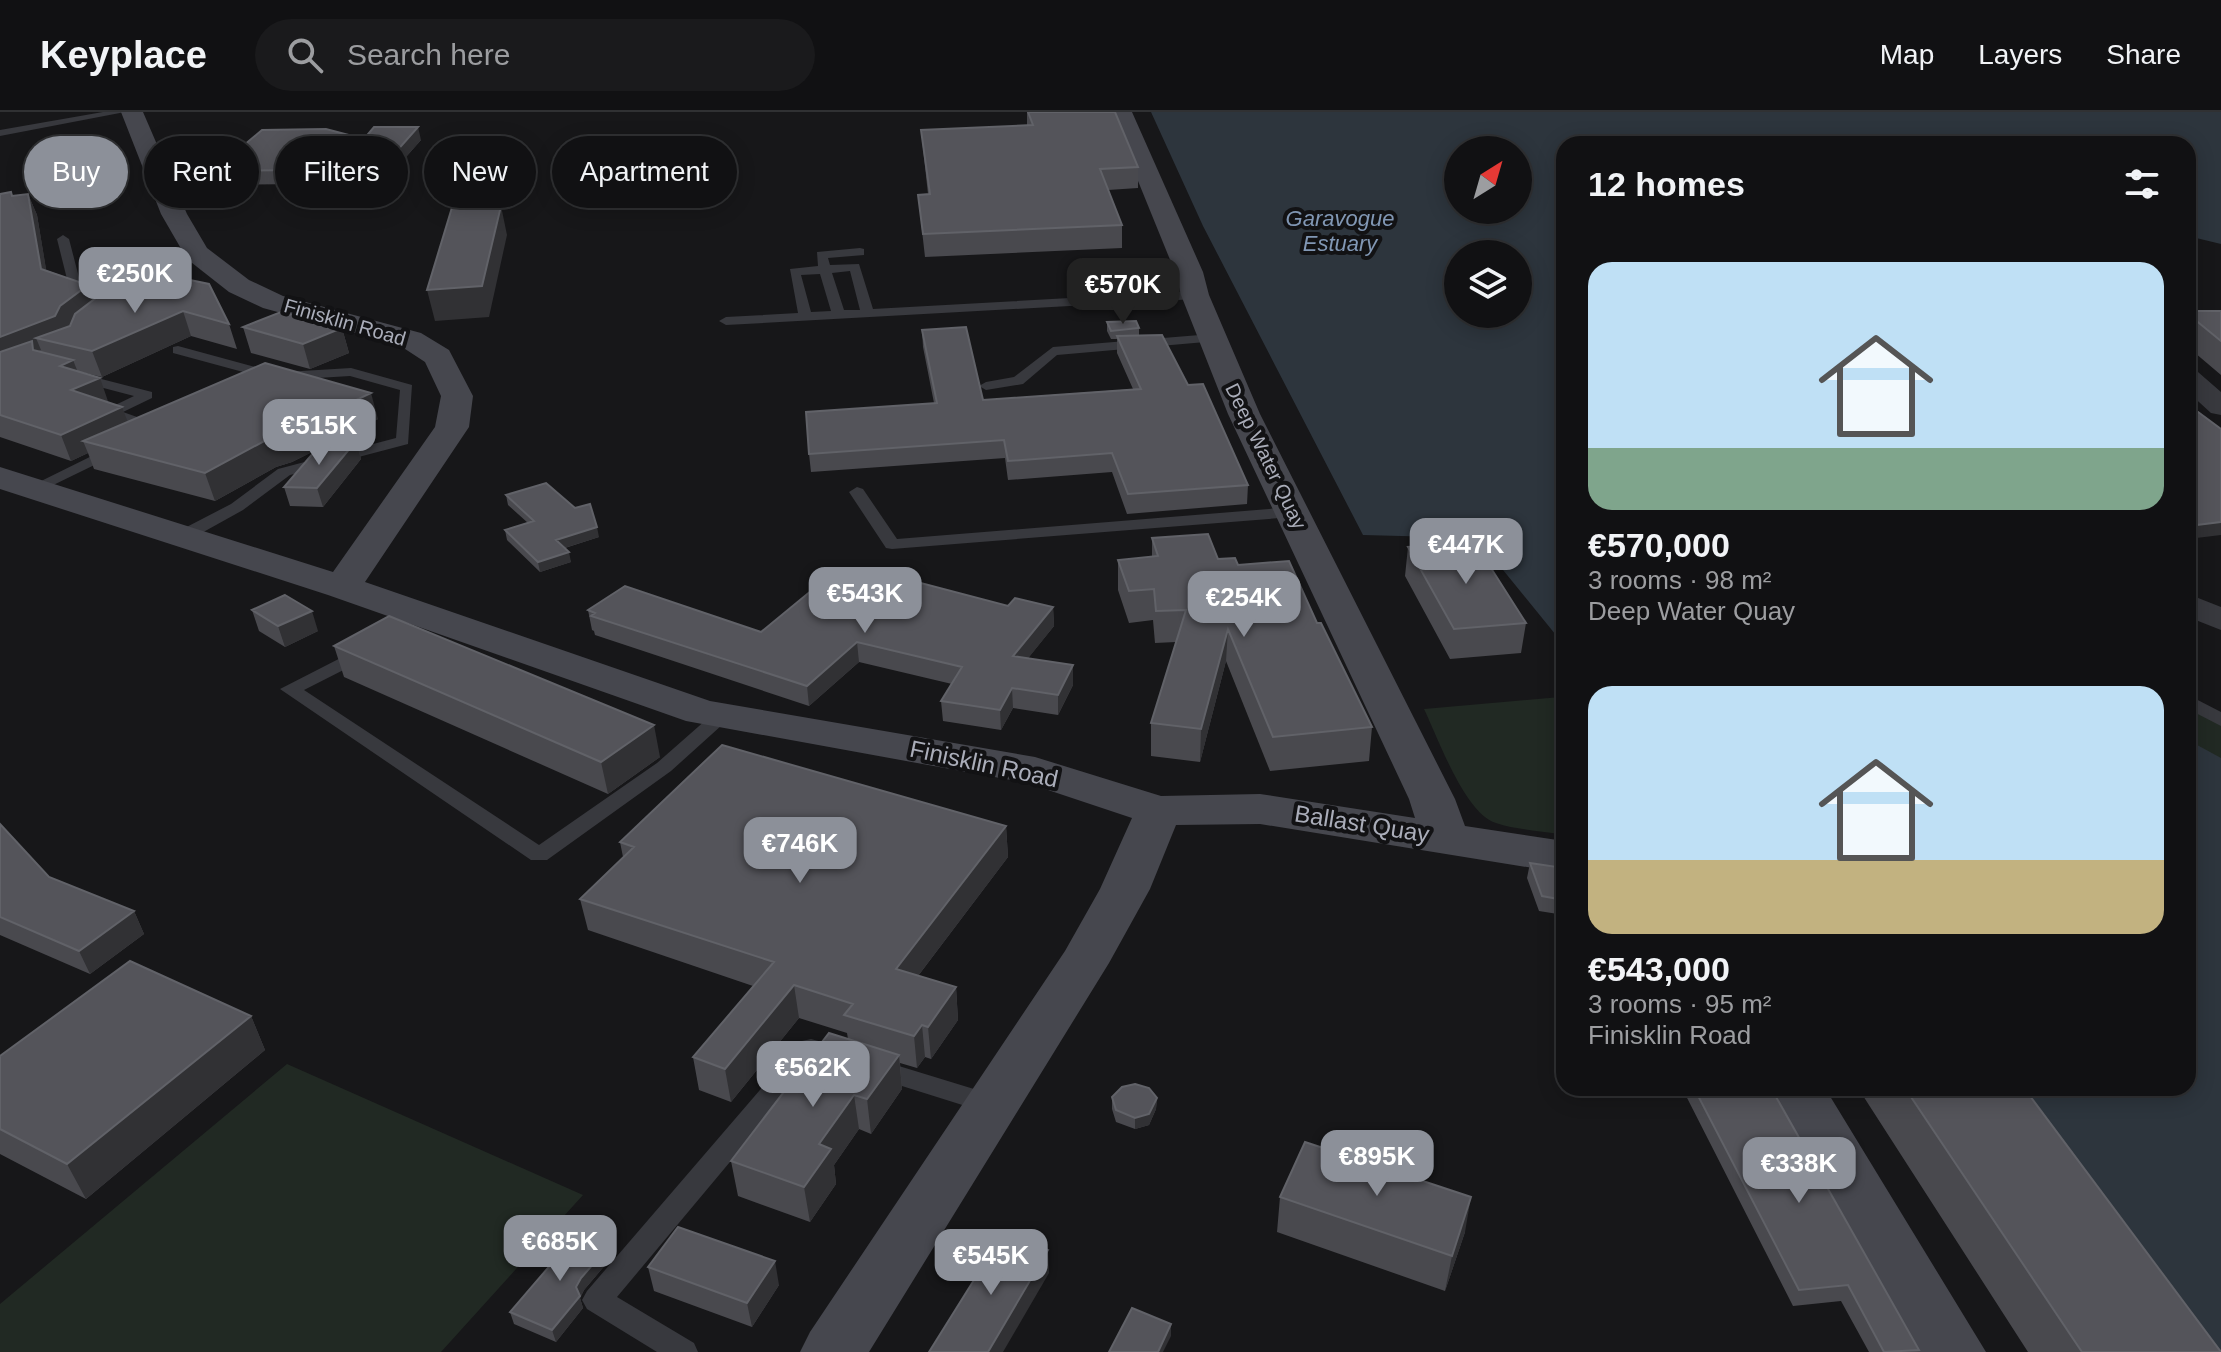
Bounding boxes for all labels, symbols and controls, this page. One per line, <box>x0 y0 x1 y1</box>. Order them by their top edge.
search box <box>255 19 815 91</box>
icon: search <box>283 33 327 77</box>
text: Keyplace <box>40 34 207 76</box>
text: Search here <box>347 38 510 71</box>
text: Map <box>1880 39 1934 70</box>
text: Layers <box>1978 39 2062 70</box>
text: Share <box>2106 39 2181 70</box>
chip: Buy <box>24 136 128 208</box>
chip: Rent <box>144 136 259 208</box>
chip: Filters <box>275 136 408 208</box>
chip: New <box>424 136 536 208</box>
chip: Apartment <box>552 136 737 208</box>
north arrow <box>1444 136 1532 224</box>
map controls <box>1444 136 1532 328</box>
icon: filters <box>2120 162 2164 206</box>
text: 12 homes <box>1588 165 1745 203</box>
water label: Garavogue Estuary <box>1286 206 1394 256</box>
button: layers <box>1444 240 1532 328</box>
pin: €250K <box>79 247 191 315</box>
text: €250K <box>97 258 173 288</box>
pin: €570K <box>1067 258 1179 326</box>
text: €570K <box>1085 269 1161 299</box>
street label: Finisklin Road <box>282 294 408 350</box>
icon: home <box>1804 314 1948 458</box>
street label: Deep Water Quay <box>1221 380 1311 532</box>
pin: €515K <box>263 399 375 467</box>
text: €515K <box>281 410 357 440</box>
pin: €447K <box>1410 518 1522 586</box>
text: €570,000 <box>1588 526 1730 564</box>
text: €447K <box>1428 529 1504 559</box>
text: 3 rooms · 98 m² <box>1588 565 1772 595</box>
pin: €543K <box>809 567 921 635</box>
pin: €254K <box>1188 571 1300 639</box>
text: €543K <box>827 578 903 608</box>
text: €254K <box>1206 582 1282 612</box>
text: Deep Water Quay <box>1588 596 1795 626</box>
street label: Finisklin Road <box>908 735 1061 792</box>
icon: home <box>1804 738 1948 882</box>
street label: Ballast Quay <box>1293 800 1431 847</box>
pin: €746K <box>744 817 856 885</box>
text: €746K <box>762 828 838 858</box>
text: €543,000 <box>1588 950 1730 988</box>
text: 3 rooms · 95 m² <box>1588 989 1772 1019</box>
text: Finisklin Road <box>1588 1020 1751 1050</box>
pin: €562K <box>757 1041 869 1109</box>
text: €562K <box>775 1052 851 1082</box>
pin: €895K <box>1321 1130 1433 1198</box>
pin: €338K <box>1743 1137 1855 1205</box>
text: €895K <box>1339 1141 1415 1171</box>
text: €338K <box>1761 1148 1837 1178</box>
pin: €685K <box>504 1215 616 1283</box>
text: €685K <box>522 1226 598 1256</box>
pin: €545K <box>935 1229 1047 1297</box>
text: €545K <box>953 1240 1029 1270</box>

